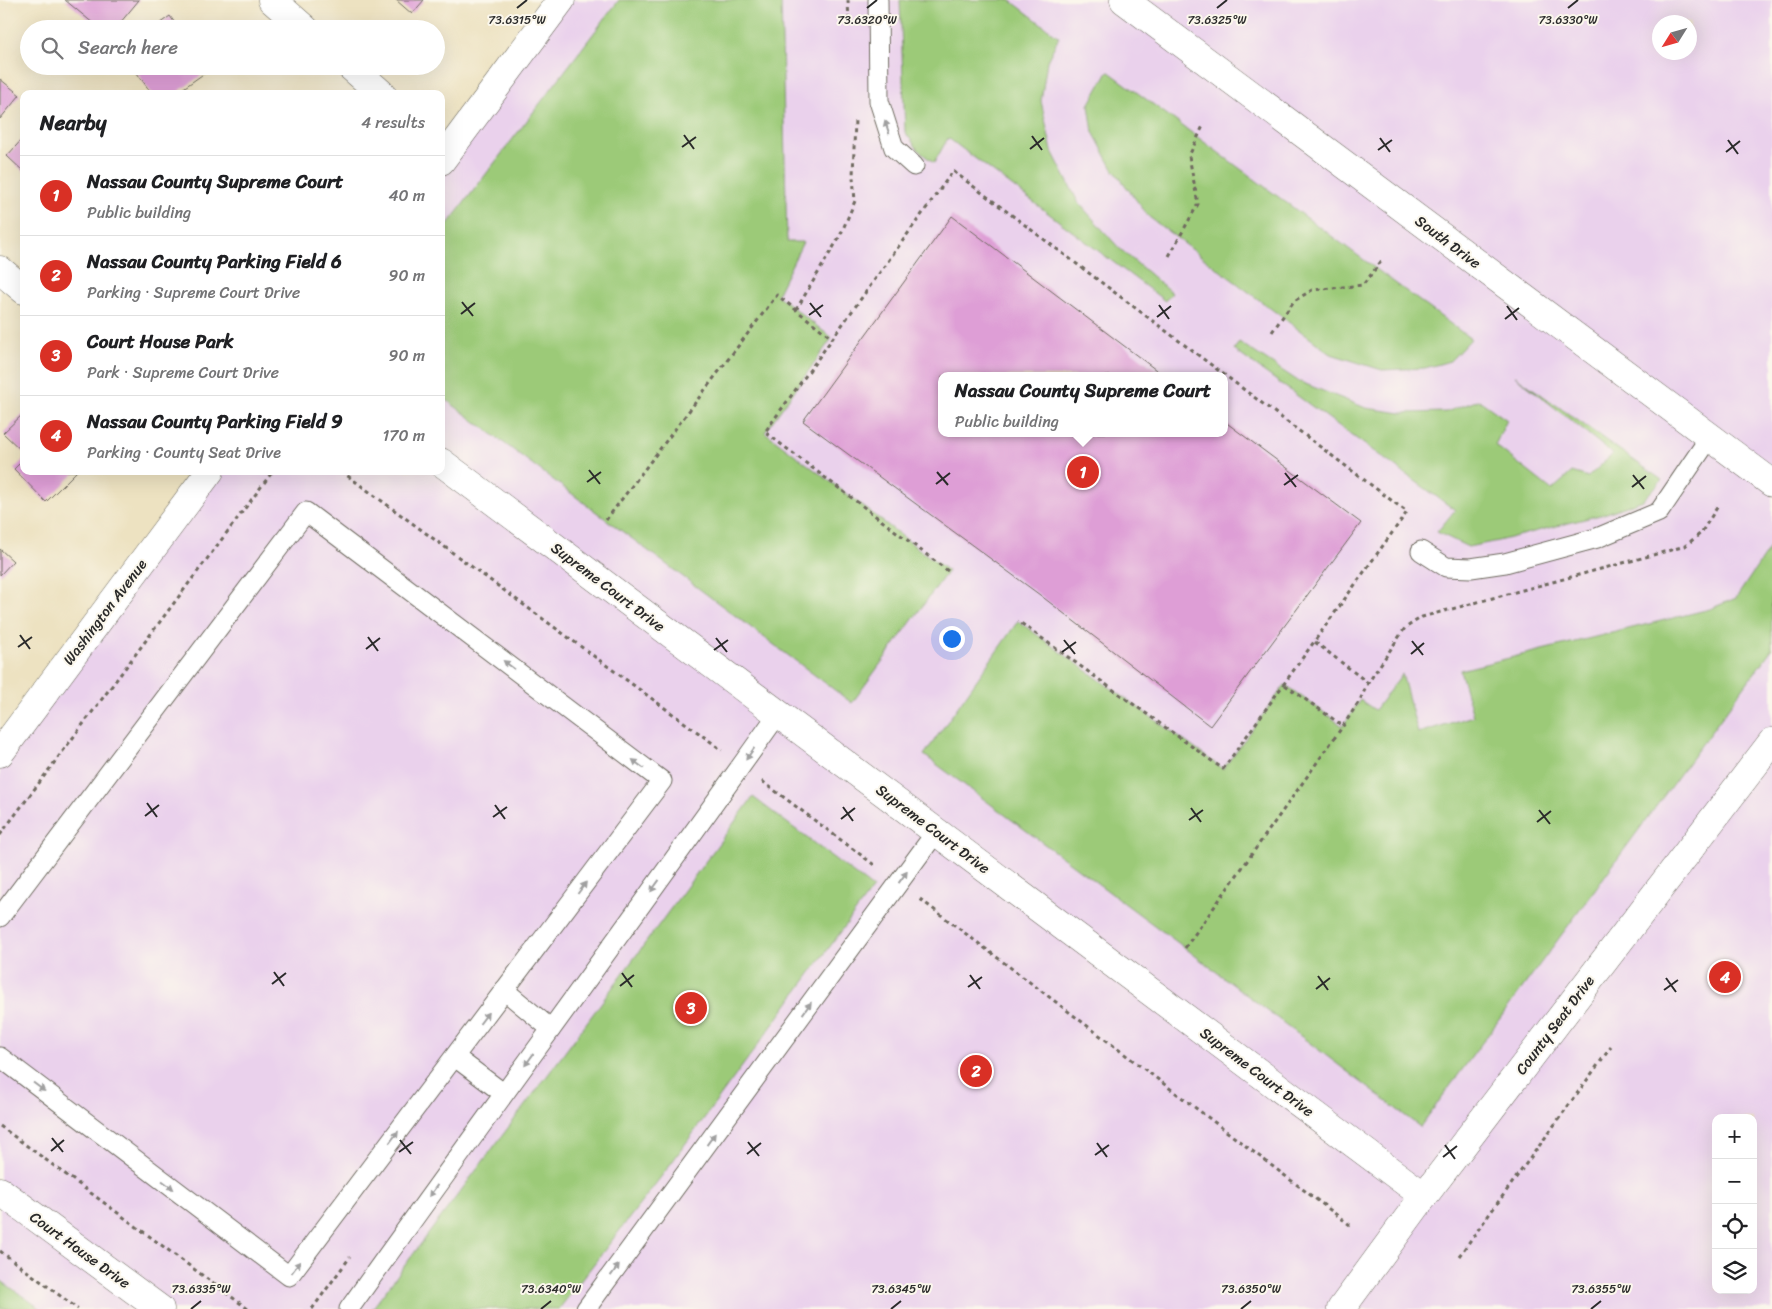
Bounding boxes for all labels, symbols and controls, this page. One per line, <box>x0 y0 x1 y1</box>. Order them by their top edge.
text: 73.6315°W <box>488 9 546 31</box>
text: 73.6320°W <box>837 9 897 31</box>
text: 73.6325°W <box>1187 9 1247 31</box>
text: 73.6330°W <box>1538 9 1598 31</box>
north arrow <box>1652 15 1697 60</box>
search box <box>20 20 445 75</box>
text: Search here <box>78 31 178 64</box>
icon: search <box>38 34 66 62</box>
text: Nearby <box>40 104 106 142</box>
text: 4 results <box>361 108 425 137</box>
one-way arrow <box>883 119 890 134</box>
text: Nassau County Supreme Court <box>87 165 343 198</box>
text: 1 <box>53 181 59 210</box>
text: 40 m <box>388 181 425 210</box>
text: Public building <box>87 198 191 227</box>
street label: South Drive <box>1409 208 1487 276</box>
text: Nassau County Parking Field 6 <box>87 245 342 278</box>
text: 2 <box>51 261 61 290</box>
text: 90 m <box>389 261 425 290</box>
text: Parking · Supreme Court Drive <box>87 278 300 307</box>
text: Court House Park <box>87 325 234 358</box>
text: 3 <box>52 341 60 370</box>
text: 90 m <box>389 341 425 370</box>
text: Park · Supreme Court Drive <box>87 358 279 387</box>
popup <box>938 372 1228 437</box>
text: Nassau County Supreme Court <box>955 374 1211 407</box>
text: Nassau County Parking Field 9 <box>87 405 343 438</box>
text: Public building <box>955 407 1059 436</box>
text: 4 <box>51 421 61 450</box>
text: 170 m <box>382 421 425 450</box>
text: Parking · County Seat Drive <box>87 438 281 467</box>
pin: 1 <box>1067 453 1099 491</box>
street label: Supreme Court Drive <box>545 535 671 639</box>
street label: Washington Avenue <box>56 553 154 671</box>
your location <box>939 626 965 652</box>
one-way arrow <box>503 660 516 671</box>
one-way arrow <box>745 747 755 761</box>
one-way arrow <box>632 758 645 769</box>
street label: Supreme Court Drive <box>870 777 996 881</box>
one-way arrow <box>898 871 909 884</box>
one-way arrow <box>650 879 660 893</box>
one-way arrow <box>576 882 587 895</box>
pin: 4 <box>1709 958 1741 996</box>
street label: County Seat Drive <box>1509 970 1601 1080</box>
pin: 3 <box>675 989 707 1027</box>
one-way arrow <box>802 1001 812 1015</box>
one-way arrow <box>479 1011 489 1025</box>
street label: Supreme Court Drive <box>1194 1020 1320 1124</box>
pin: 2 <box>960 1052 992 1090</box>
one-way arrow <box>524 1053 534 1067</box>
one-way arrow <box>32 1081 45 1092</box>
map controls <box>1712 1114 1757 1294</box>
button: + <box>1712 1114 1757 1159</box>
one-way arrow <box>388 1131 399 1144</box>
one-way arrow <box>706 1132 716 1146</box>
button: − <box>1712 1159 1757 1204</box>
one-way arrow <box>162 1179 175 1190</box>
one-way arrow <box>428 1185 438 1198</box>
street label: Court House Drive <box>24 1204 136 1296</box>
button: locate <box>1712 1204 1757 1249</box>
button: layers <box>1712 1249 1757 1294</box>
one-way arrow <box>291 1260 301 1274</box>
one-way arrow <box>610 1263 620 1277</box>
text: 73.6335°W <box>172 1278 231 1300</box>
text: 73.6340°W <box>521 1278 582 1300</box>
text: 73.6345°W <box>871 1278 932 1300</box>
text: 73.6350°W <box>1221 1278 1282 1300</box>
text: 73.6355°W <box>1571 1278 1632 1300</box>

